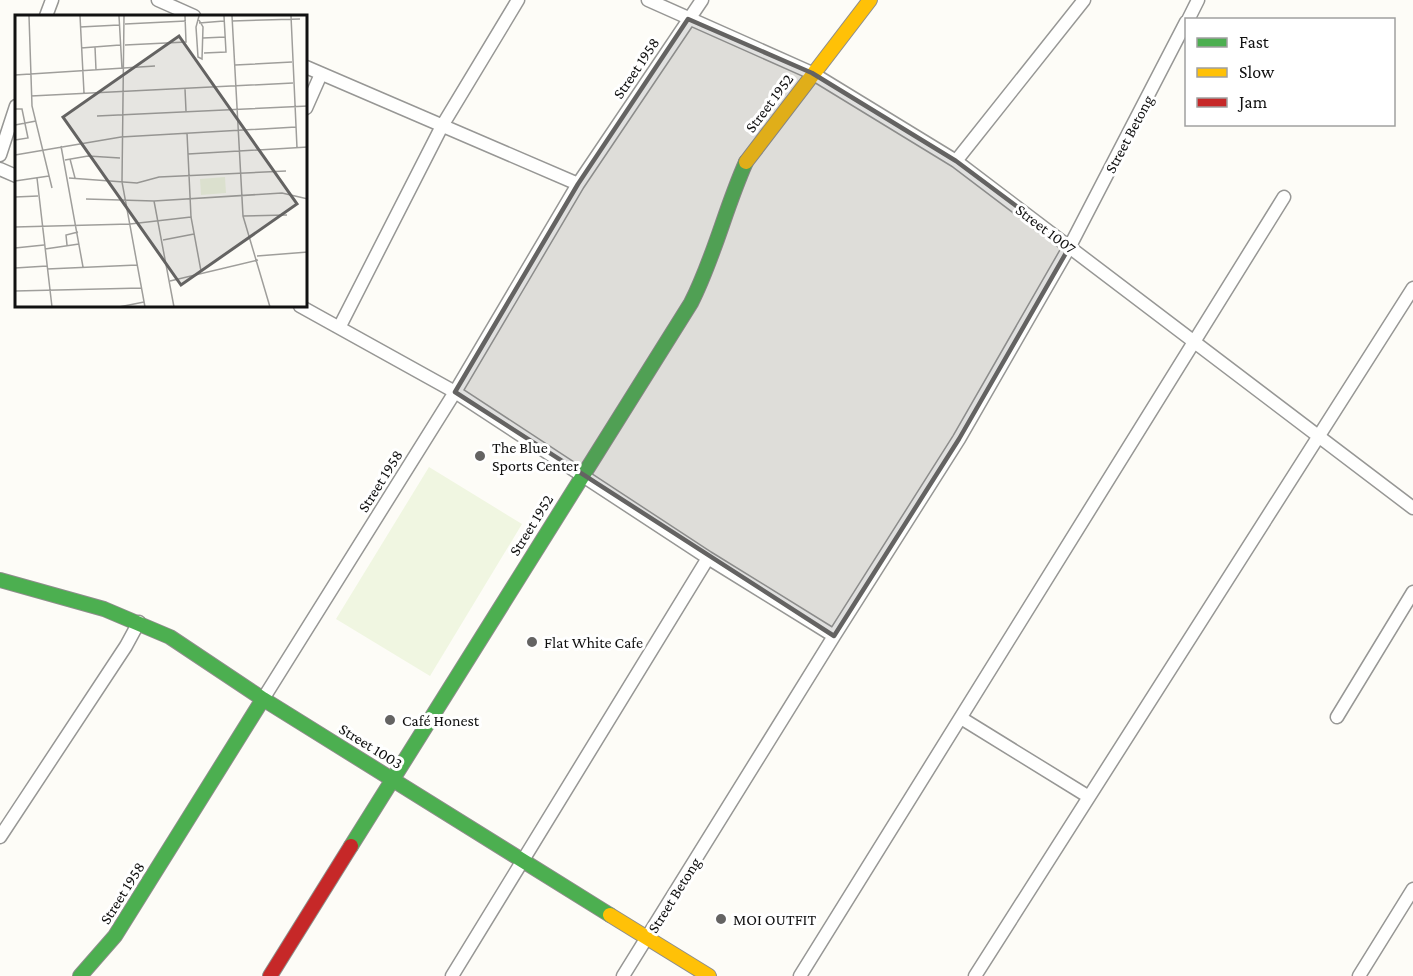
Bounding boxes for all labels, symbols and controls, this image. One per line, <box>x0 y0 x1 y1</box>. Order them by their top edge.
inset map <box>15 15 308 308</box>
legend <box>1185 18 1395 126</box>
text: Fast <box>1239 32 1270 52</box>
street label: Street 1958 <box>609 34 663 102</box>
text: Slow <box>1239 62 1275 82</box>
street label: Street 1952 <box>742 70 797 135</box>
street label: Street Betong <box>1101 92 1158 176</box>
text: Jam <box>1237 92 1268 112</box>
street label: Street 1007 <box>1013 201 1080 257</box>
place label: The Blue Sports Center <box>492 439 579 475</box>
street label: Street 1958 <box>354 447 406 515</box>
marker: The Blue Sports Center <box>473 449 487 463</box>
street label: Street 1952 <box>506 491 557 559</box>
place label: Flat White Cafe <box>544 634 643 651</box>
marker: Flat White Cafe <box>525 635 539 649</box>
place label: Café Honest <box>402 712 480 729</box>
marker: Café Honest <box>383 713 397 727</box>
street label: Street 1003 <box>336 720 406 772</box>
street label: Street Betong <box>644 854 705 936</box>
street label: Street 1958 <box>96 859 148 927</box>
place label: MOI OUTFIT <box>733 911 816 928</box>
marker: MOI OUTFIT <box>714 912 728 926</box>

